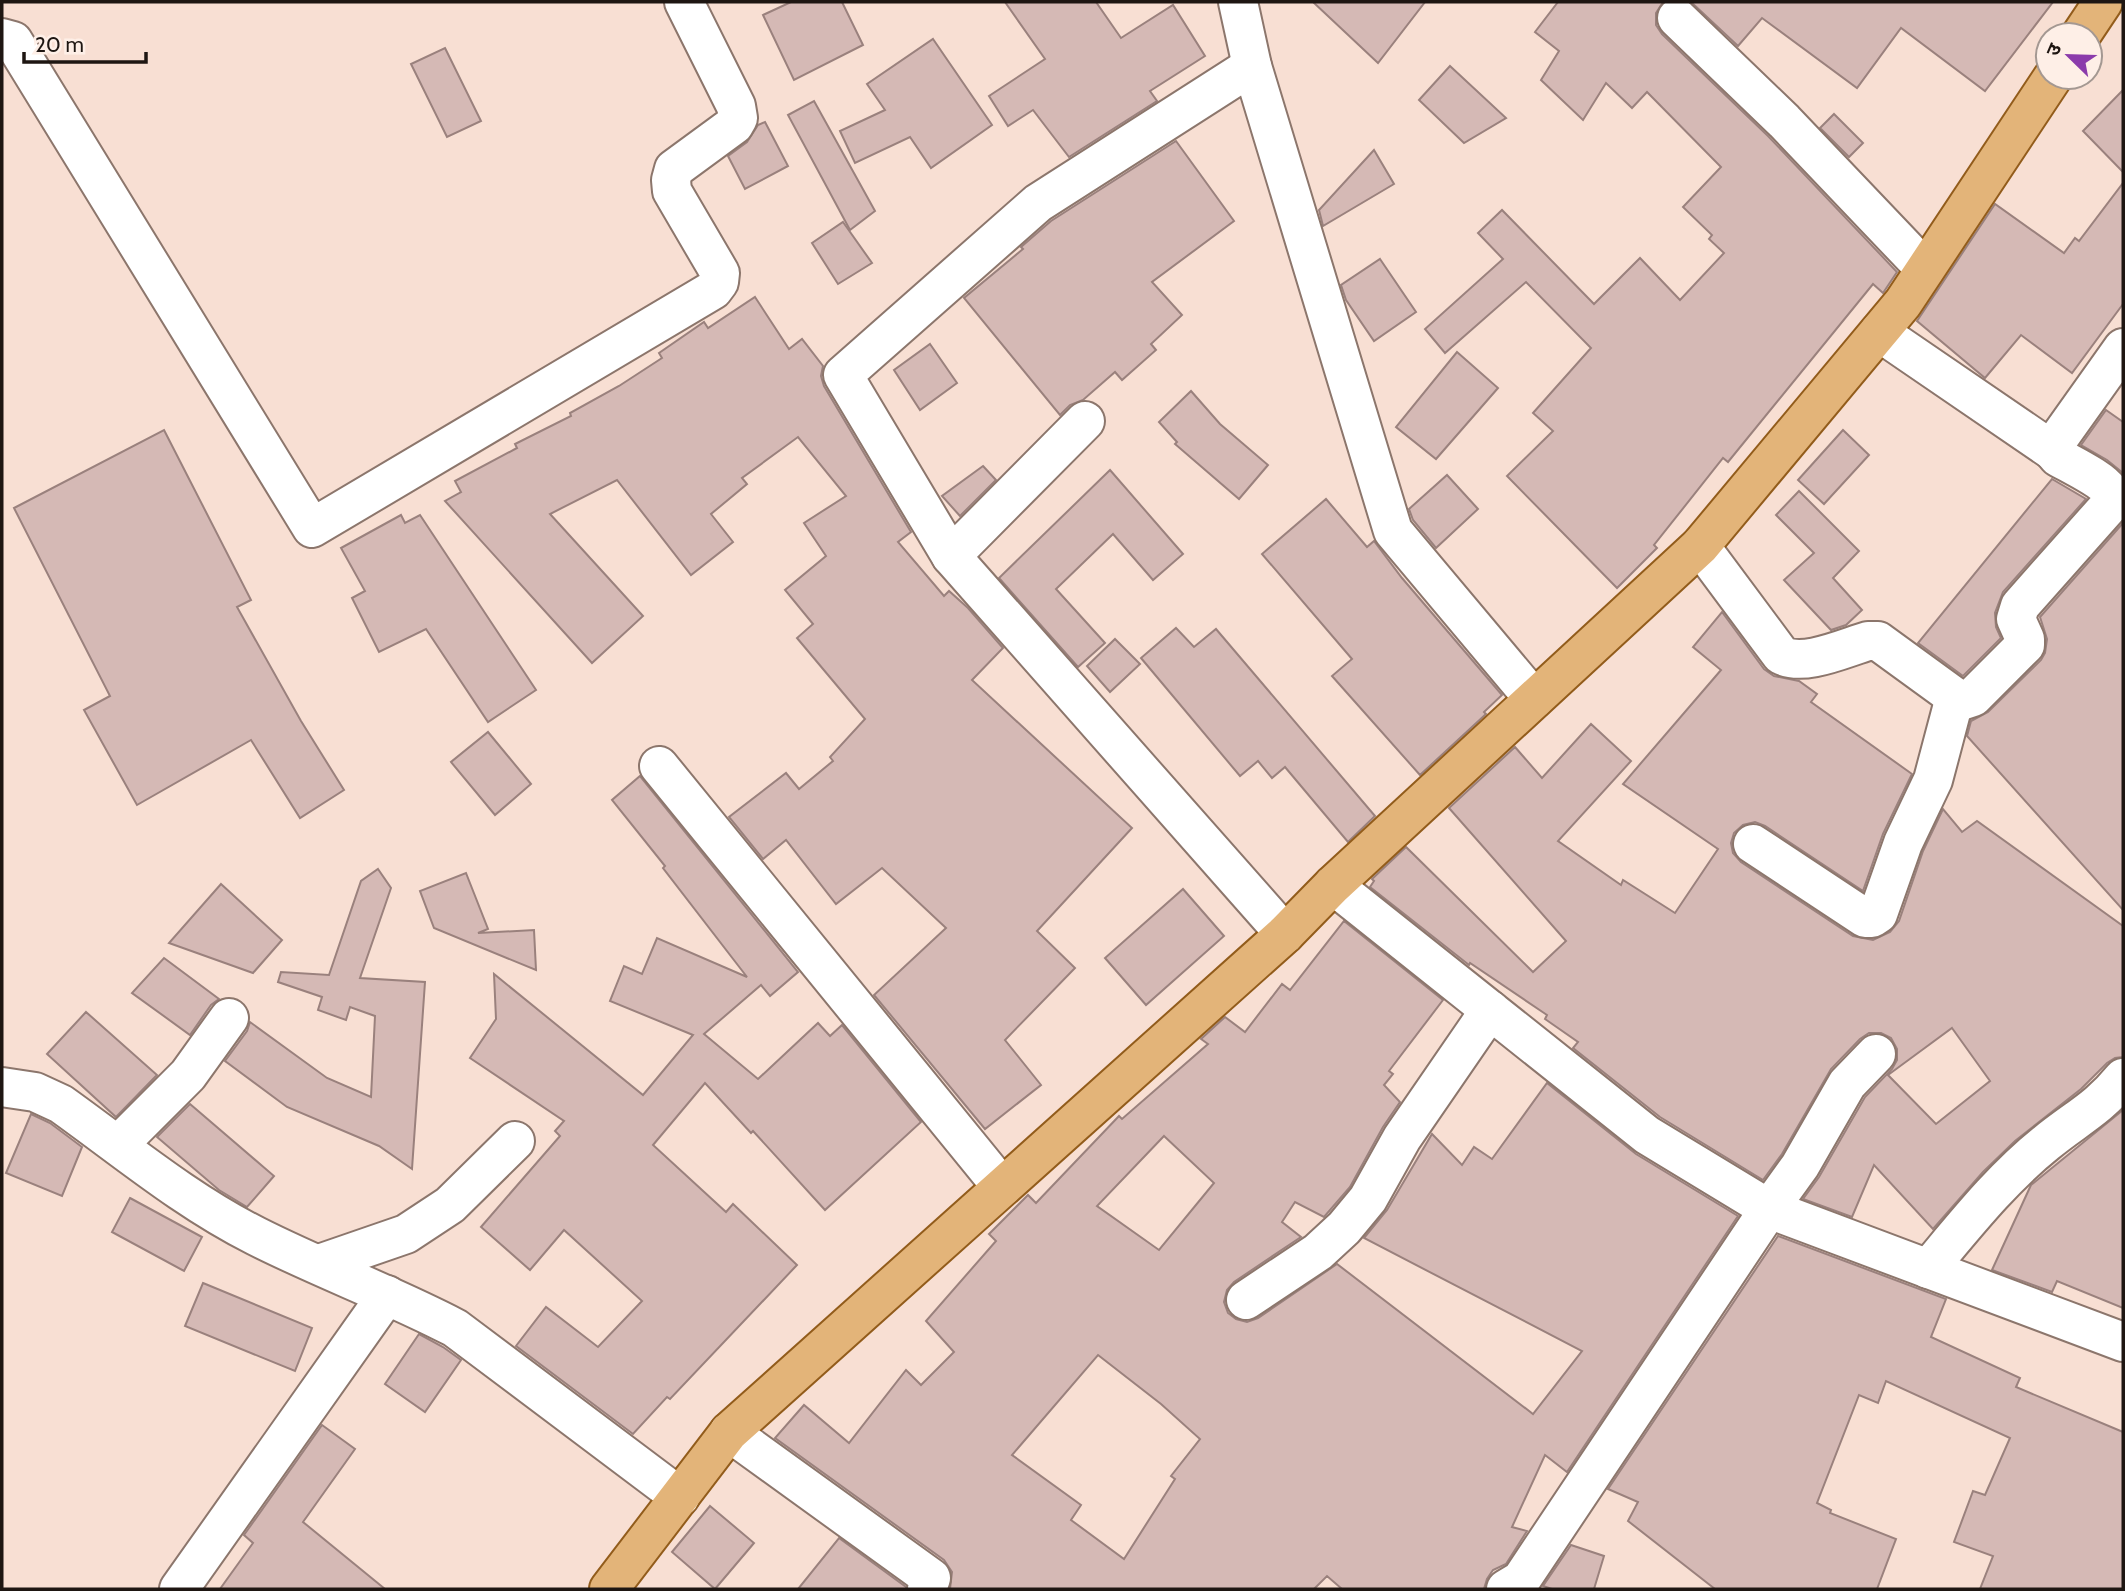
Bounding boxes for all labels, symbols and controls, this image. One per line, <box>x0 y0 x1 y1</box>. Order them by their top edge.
scale bar <box>24 21 147 65</box>
north arrow <box>2034 21 2104 91</box>
text: 20 m <box>35 32 84 57</box>
text: उ <box>2041 39 2067 59</box>

